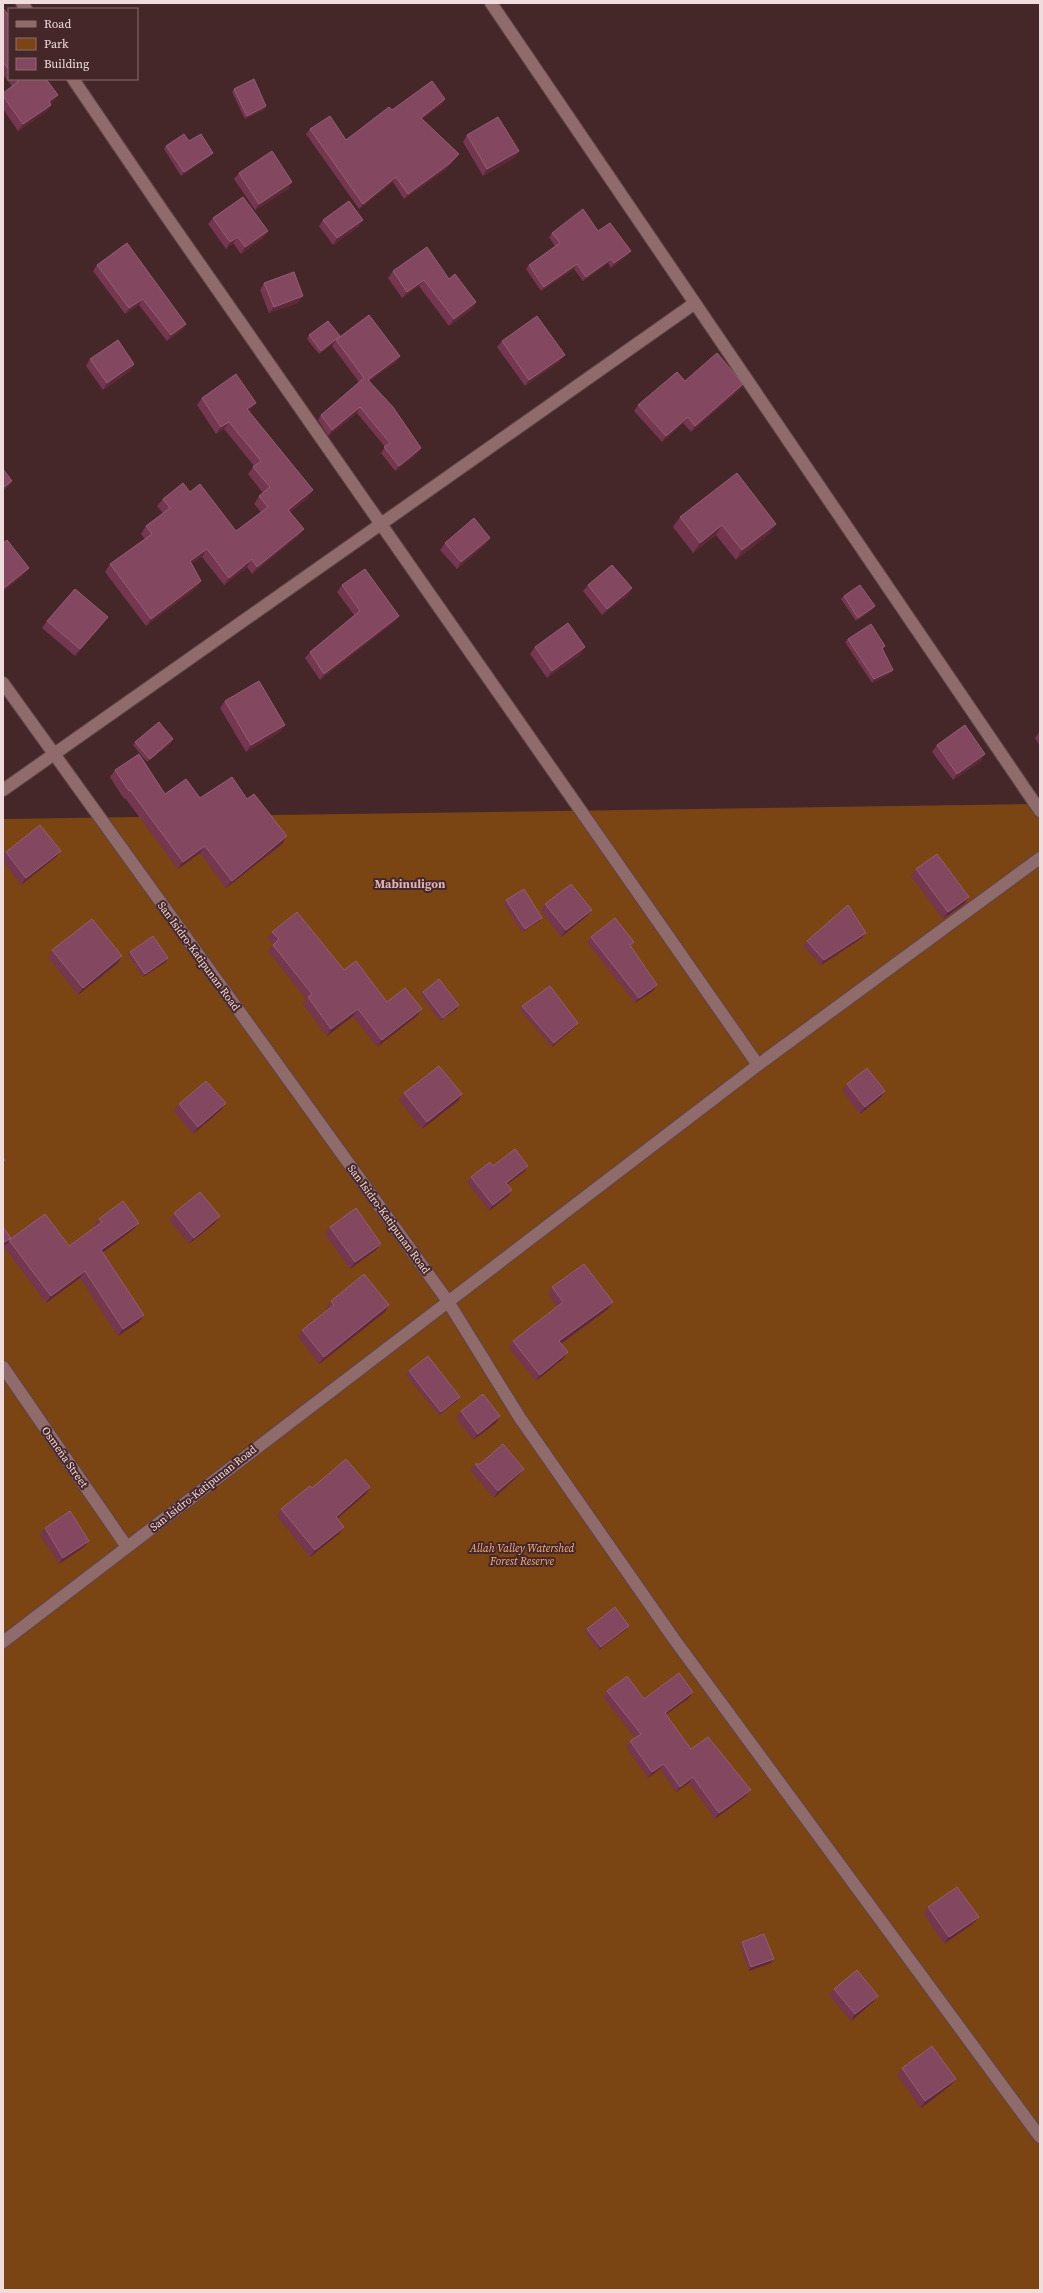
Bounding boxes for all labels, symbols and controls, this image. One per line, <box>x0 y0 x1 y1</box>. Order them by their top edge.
legend <box>8 8 138 80</box>
text: Road <box>44 16 71 32</box>
text: Park <box>44 36 69 52</box>
text: Building <box>44 56 89 72</box>
district label: Mabinuligon <box>375 876 446 892</box>
street label: San Isidro-Katipunan Road <box>154 899 244 1014</box>
street label: San Isidro-Katipunan Road <box>344 1162 434 1277</box>
street label: Osmeña Street <box>38 1424 91 1491</box>
street label: San Isidro-Katipunan Road <box>147 1442 260 1535</box>
park label: Allah Valley Watershed Forest Reserve <box>469 1541 575 1569</box>

